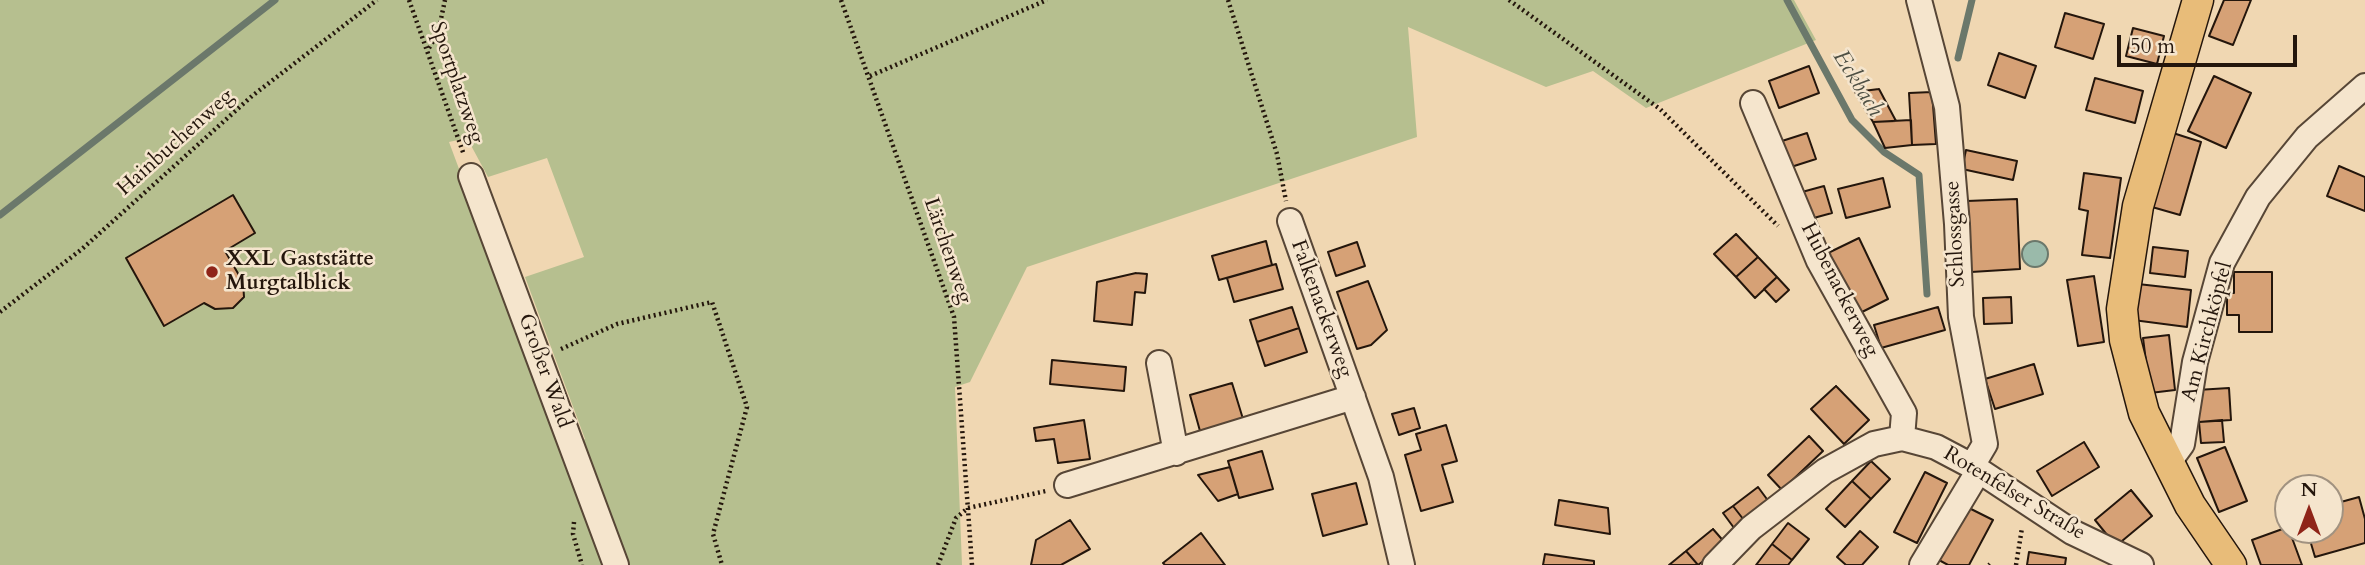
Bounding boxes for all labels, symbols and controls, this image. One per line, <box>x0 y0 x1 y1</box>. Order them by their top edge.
street label: Sportplatzweg <box>423 19 489 147</box>
scale bar <box>2120 21 2300 65</box>
text: 50 m <box>2130 32 2175 61</box>
water label: Eckbach <box>1826 46 1888 122</box>
street label: Hainbuchenweg <box>113 84 239 202</box>
street label: Schlossgasse <box>1941 180 1971 288</box>
street label: Lärchenweg <box>917 195 977 307</box>
street label: Hubenackerweg <box>1794 219 1884 361</box>
street label: Falkenackerweg <box>1284 237 1358 381</box>
place label: XXL Gaststätte Murgtalblick <box>226 247 374 297</box>
street label: Am Kirchköpfel <box>2177 259 2239 405</box>
marker: XXL Gaststätte Murgtalblick <box>204 264 220 280</box>
street label: Großer Wald <box>512 310 576 432</box>
street label: Rotenfelser Straße <box>1938 442 2090 546</box>
north arrow <box>2274 474 2344 544</box>
text: N <box>2301 477 2317 503</box>

